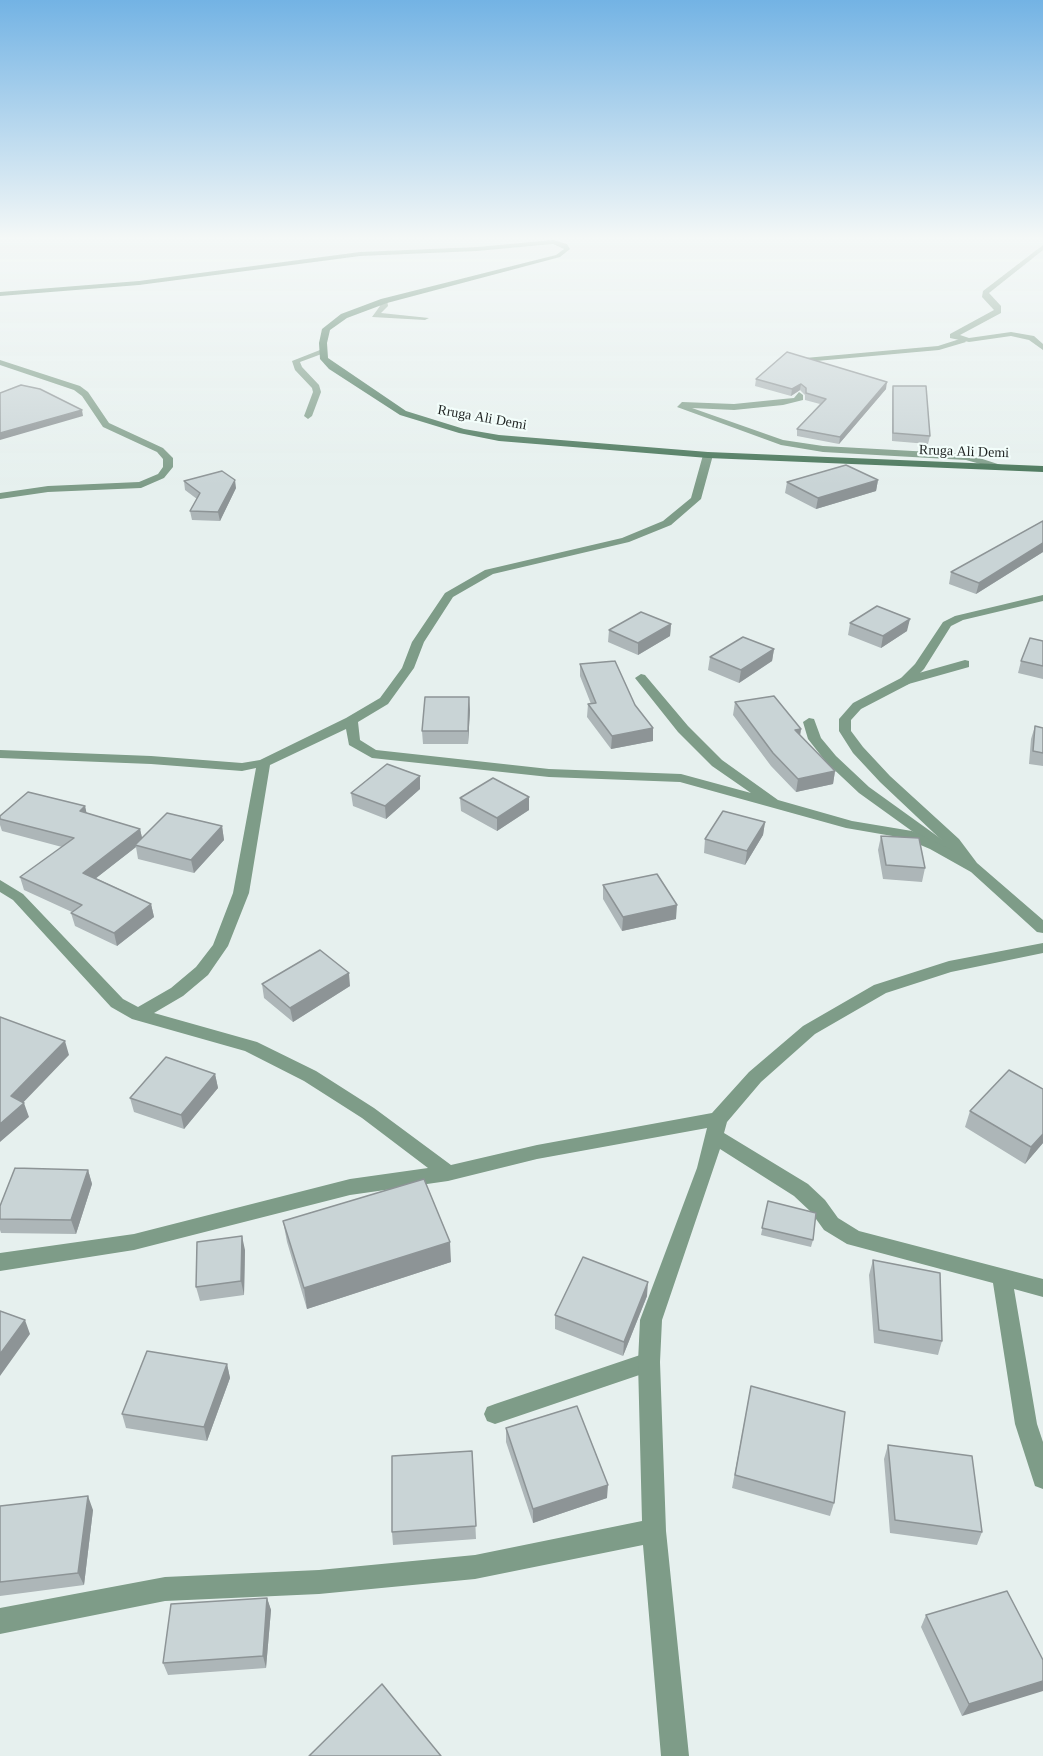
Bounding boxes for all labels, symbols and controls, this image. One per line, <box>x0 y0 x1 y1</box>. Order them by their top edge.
street label: Rruga Ali Demi <box>436 402 528 434</box>
street label: Rruga Ali Demi <box>919 442 1009 462</box>

